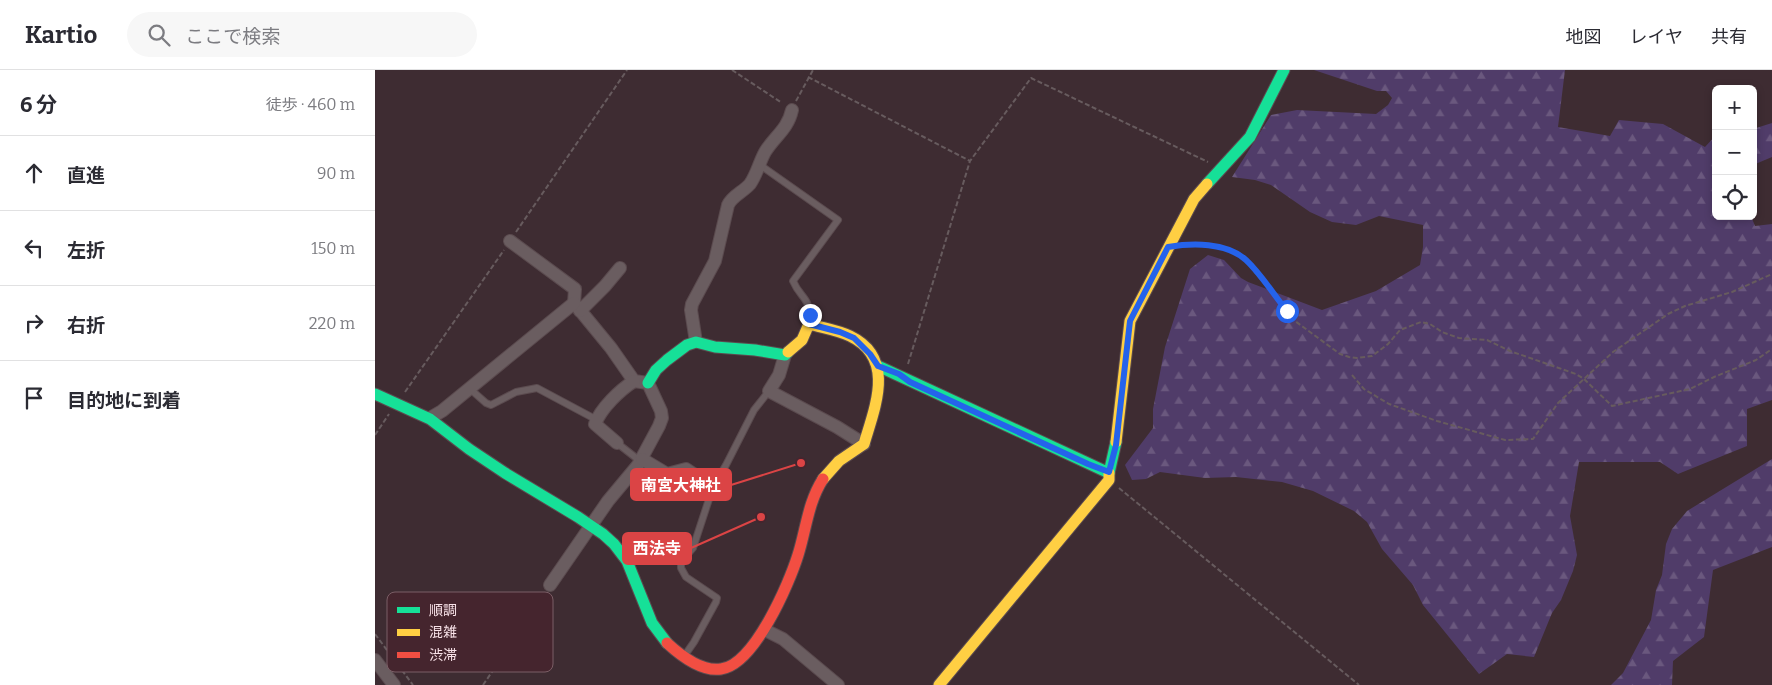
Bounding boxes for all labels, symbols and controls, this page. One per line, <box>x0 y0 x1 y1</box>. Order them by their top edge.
search box <box>127 12 477 57</box>
text: Kartio <box>25 21 97 49</box>
icon: search <box>145 21 173 49</box>
text: ここで検索 <box>185 25 280 48</box>
text: 地図 <box>1566 26 1602 48</box>
text: レイヤ <box>1630 26 1683 48</box>
text: 共有 <box>1711 26 1747 48</box>
map controls <box>1712 85 1757 220</box>
button: + <box>1712 85 1757 130</box>
text: 6 分 <box>20 92 57 118</box>
text: 徒歩 · 460 m <box>266 95 355 114</box>
button: − <box>1712 130 1757 175</box>
icon: ahead <box>20 159 48 187</box>
text: 直進 <box>67 164 105 187</box>
text: 90 m <box>317 164 355 183</box>
button: locate <box>1712 175 1757 220</box>
icon: left <box>20 234 48 262</box>
text: 左折 <box>67 239 105 262</box>
text: 150 m <box>311 239 355 258</box>
route start <box>1276 300 1299 323</box>
route end <box>799 304 822 327</box>
icon: right <box>20 309 48 337</box>
text: 右折 <box>67 314 105 337</box>
text: 220 m <box>309 314 355 333</box>
icon: arrive <box>20 384 48 412</box>
text: 目的地に到着 <box>67 389 181 412</box>
callout: 南宮大神社 <box>631 469 731 500</box>
text: 南宮大神社 <box>641 476 721 495</box>
callout: 西法寺 <box>623 533 691 564</box>
text: 西法寺 <box>633 539 681 558</box>
legend <box>387 592 553 672</box>
text: 順調 <box>429 602 457 619</box>
text: 混雑 <box>429 624 457 641</box>
text: 渋滞 <box>429 647 457 664</box>

